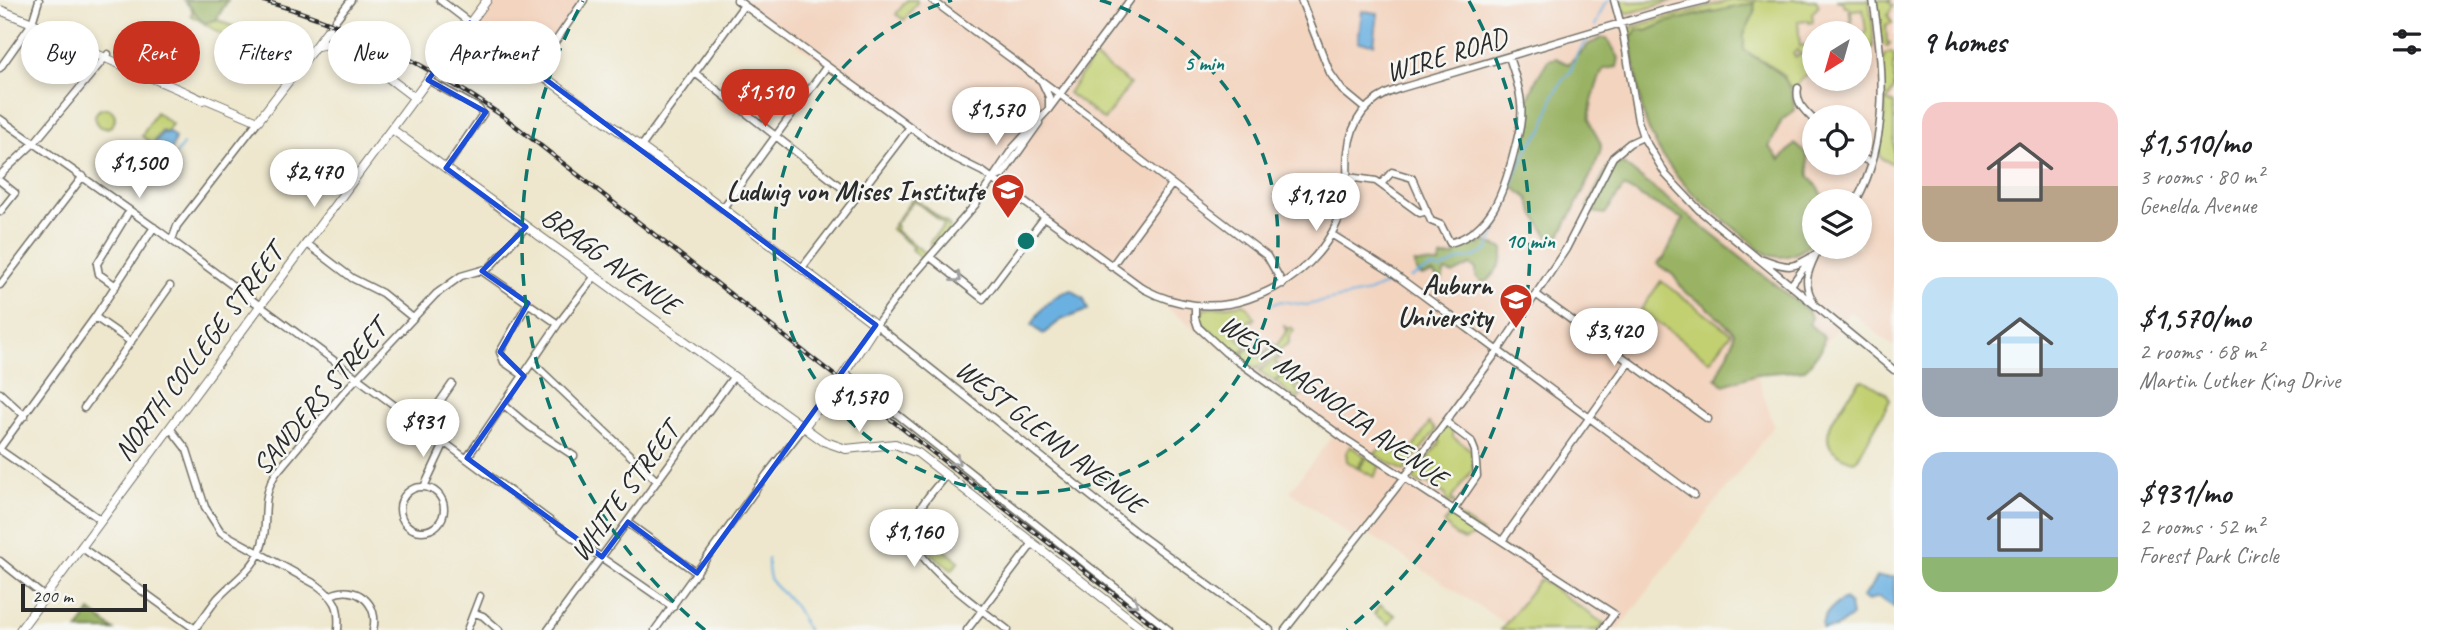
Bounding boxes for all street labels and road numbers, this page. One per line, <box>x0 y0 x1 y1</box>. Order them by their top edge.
street label: WIRE ROAD <box>1381 19 1514 89</box>
street label: BRAGG AVENUE <box>535 199 690 324</box>
street label: NORTH COLLEGE STREET <box>106 232 295 467</box>
street label: WEST MAGNOLIA AVENUE <box>1213 306 1457 497</box>
street label: SANDERS STREET <box>244 307 399 482</box>
street label: WEST GLENN AVENUE <box>949 351 1155 524</box>
street label: WHITE STREET <box>562 410 690 568</box>

